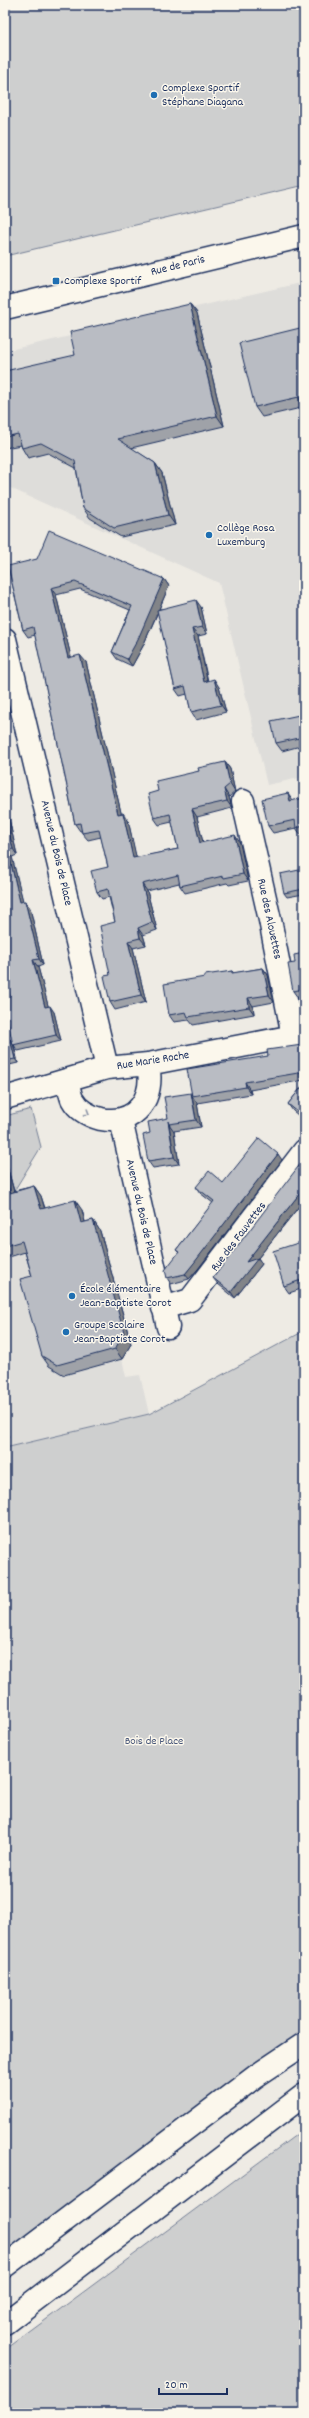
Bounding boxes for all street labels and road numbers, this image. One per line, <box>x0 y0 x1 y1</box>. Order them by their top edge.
street label: Rue de Paris <box>149 251 207 281</box>
street label: Avenue du Bois de Place <box>36 799 76 907</box>
street label: Rue des Alouettes <box>252 877 286 961</box>
street label: Rue Marie Roche <box>116 1047 190 1075</box>
street label: Avenue du Bois de Place <box>121 1158 161 1266</box>
street label: Rue des Fauvettes <box>207 1199 271 1275</box>

